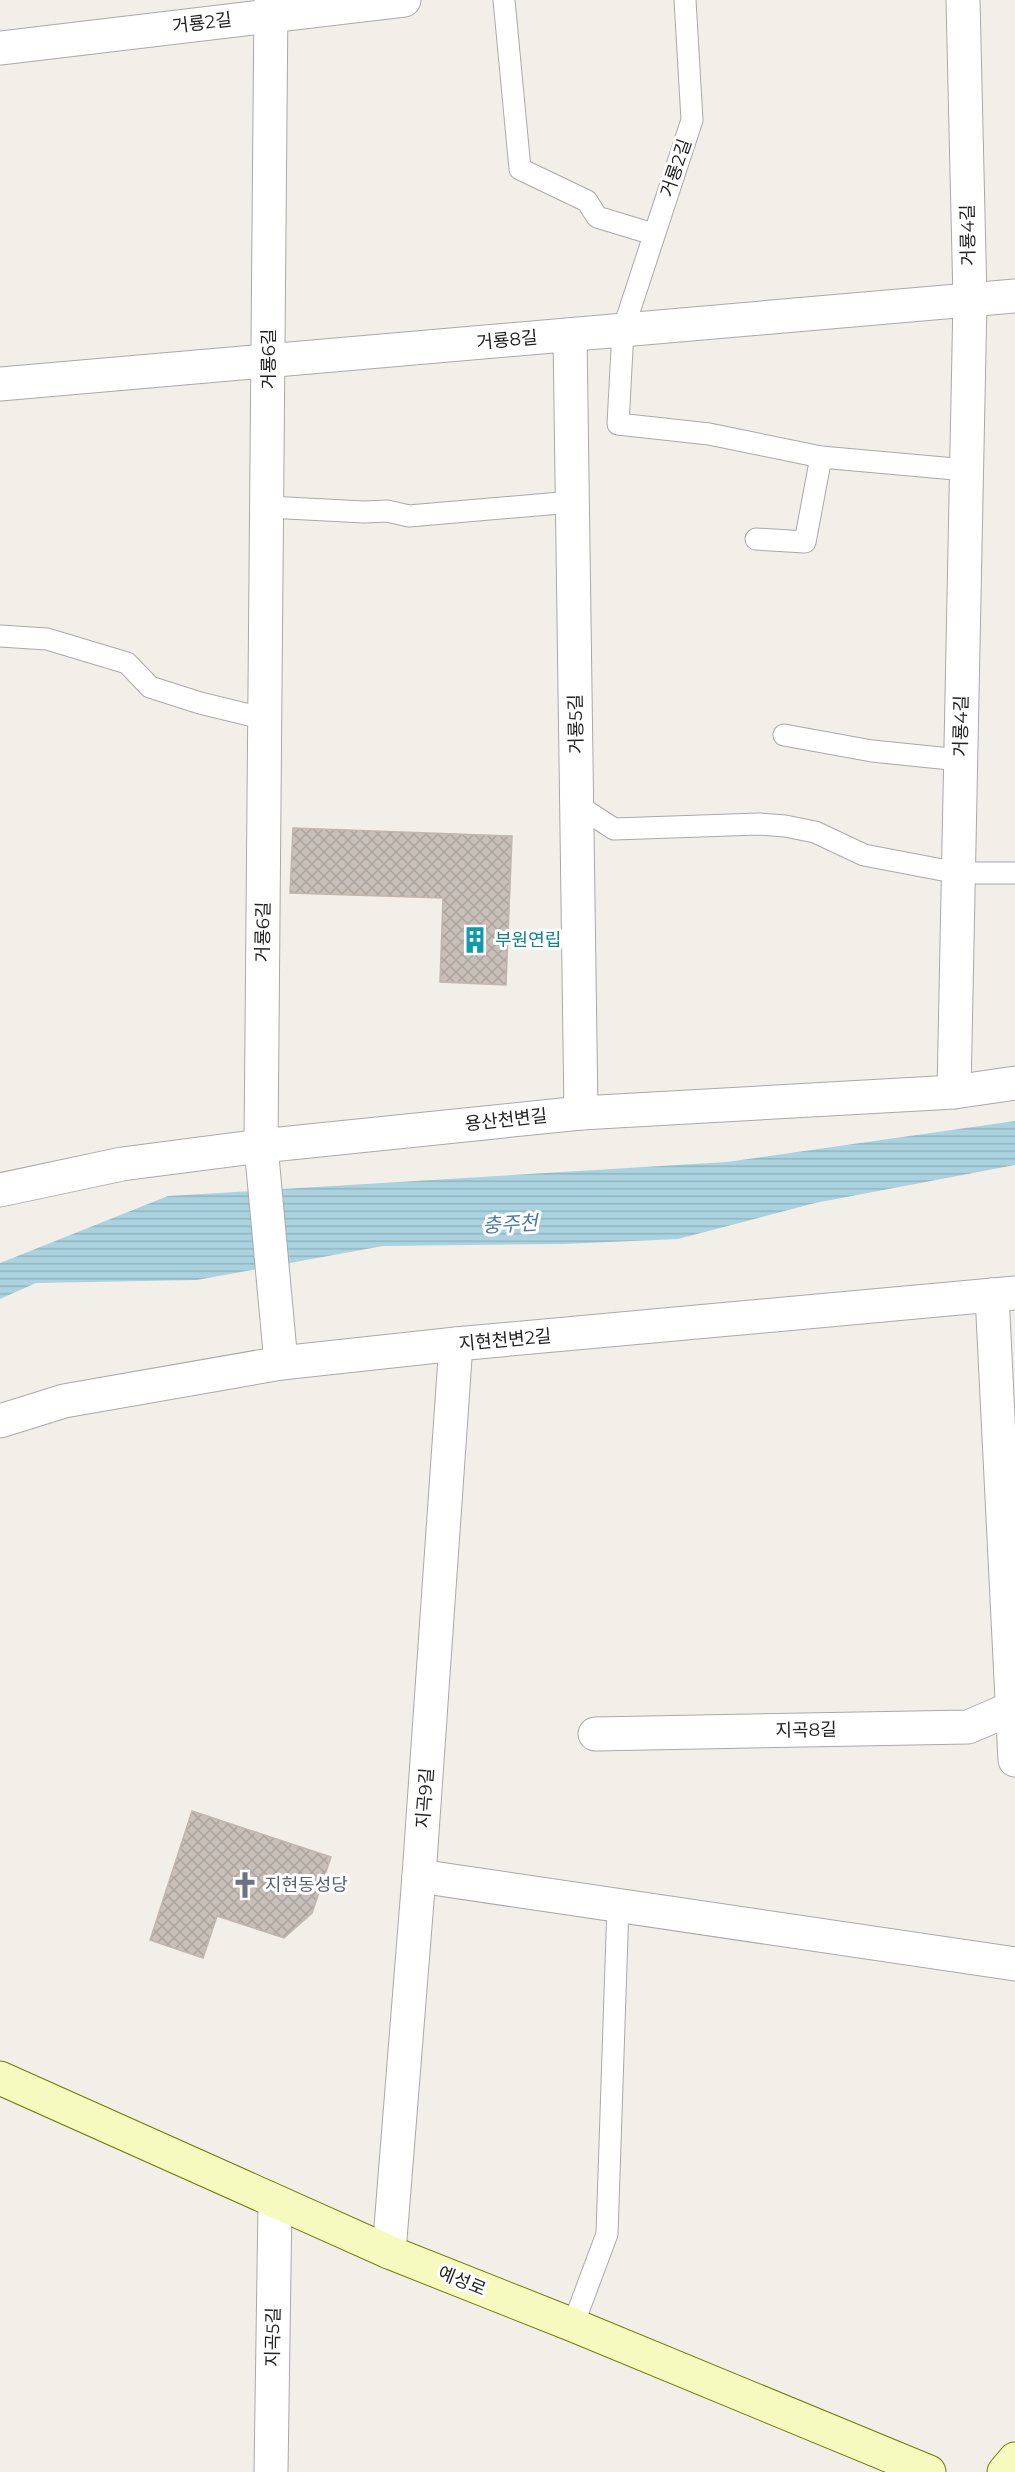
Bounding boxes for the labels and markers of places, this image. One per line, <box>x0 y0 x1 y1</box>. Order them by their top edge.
building icon: 부원연립 <box>460 925 490 955</box>
place label: 부원연립 <box>495 929 561 951</box>
church icon: 지현동성당 <box>230 1870 260 1900</box>
place label: 지현동성당 <box>265 1874 348 1896</box>

